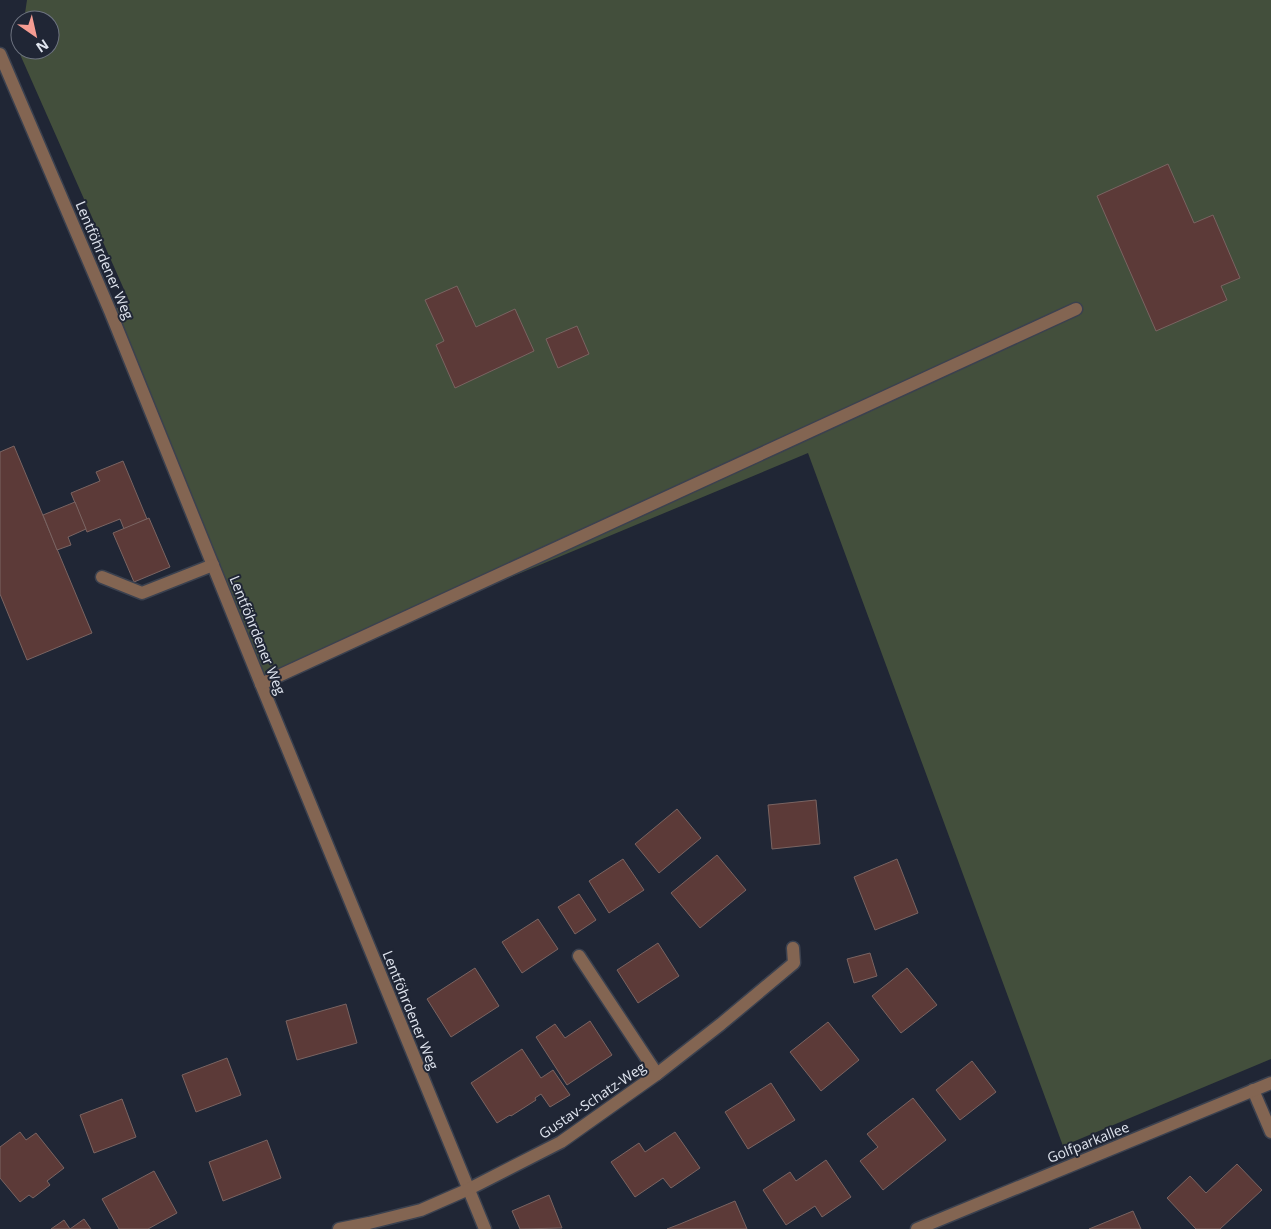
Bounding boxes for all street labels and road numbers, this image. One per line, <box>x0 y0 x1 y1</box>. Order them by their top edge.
street label: Lentföhrdener Weg <box>71 198 139 322</box>
street label: Lentföhrdener Weg <box>225 573 291 698</box>
street label: Lentföhrdener Weg <box>378 948 444 1073</box>
street label: Gustav-Schatz-Weg <box>535 1057 649 1143</box>
street label: Golfparkallee <box>1044 1117 1132 1167</box>

